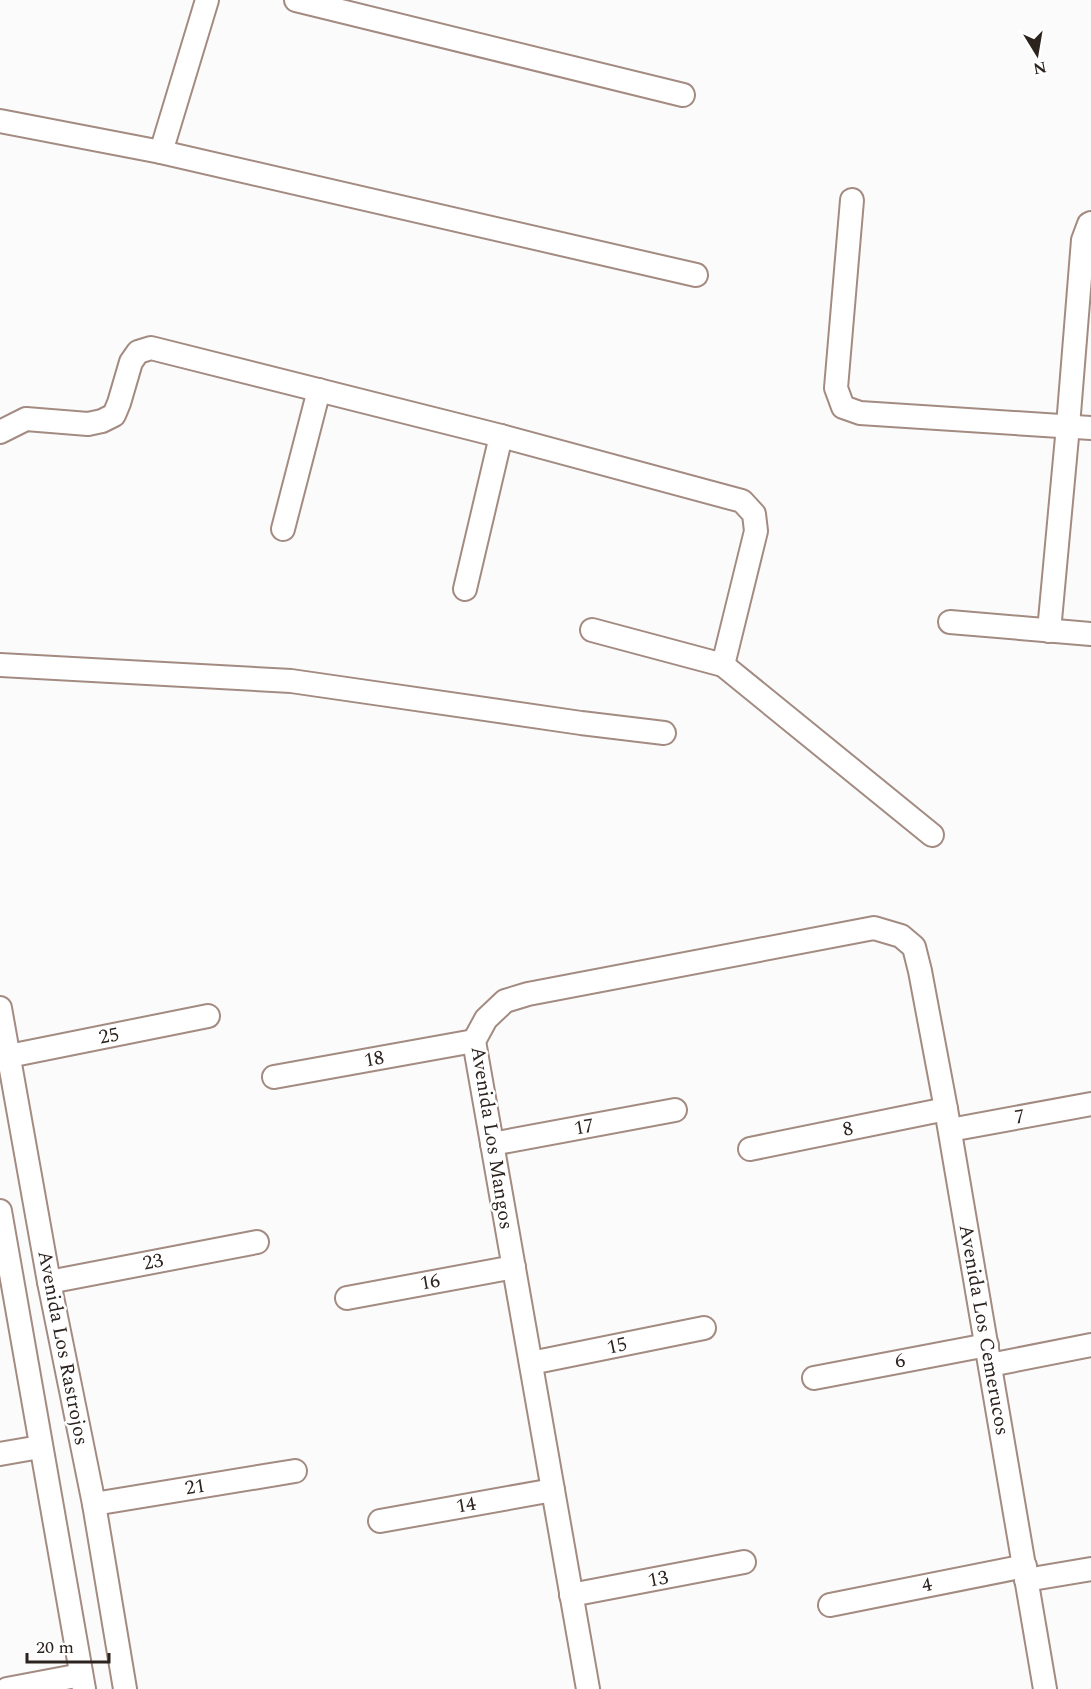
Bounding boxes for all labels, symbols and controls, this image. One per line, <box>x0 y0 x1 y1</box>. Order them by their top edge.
north arrow <box>1007 24 1067 84</box>
text: N <box>1031 55 1048 81</box>
street label: 25 <box>96 1019 122 1053</box>
street label: 18 <box>362 1042 386 1076</box>
street label: Avenida Los Mangos <box>463 1044 521 1232</box>
street label: 7 <box>1012 1101 1028 1133</box>
street label: 17 <box>572 1110 596 1144</box>
street label: 8 <box>840 1113 856 1145</box>
street label: Avenida Los Cemerucos <box>951 1222 1017 1438</box>
street label: 23 <box>140 1245 166 1279</box>
street label: Avenida Los Rastrojos <box>29 1248 97 1448</box>
street label: 16 <box>418 1265 442 1299</box>
street label: 15 <box>604 1329 630 1363</box>
street label: 6 <box>892 1345 908 1377</box>
street label: 21 <box>183 1471 207 1503</box>
street label: 14 <box>454 1488 478 1522</box>
street label: 13 <box>645 1562 671 1596</box>
street label: 4 <box>919 1569 935 1601</box>
scale bar <box>27 1626 110 1664</box>
text: 20 m <box>36 1634 74 1661</box>

